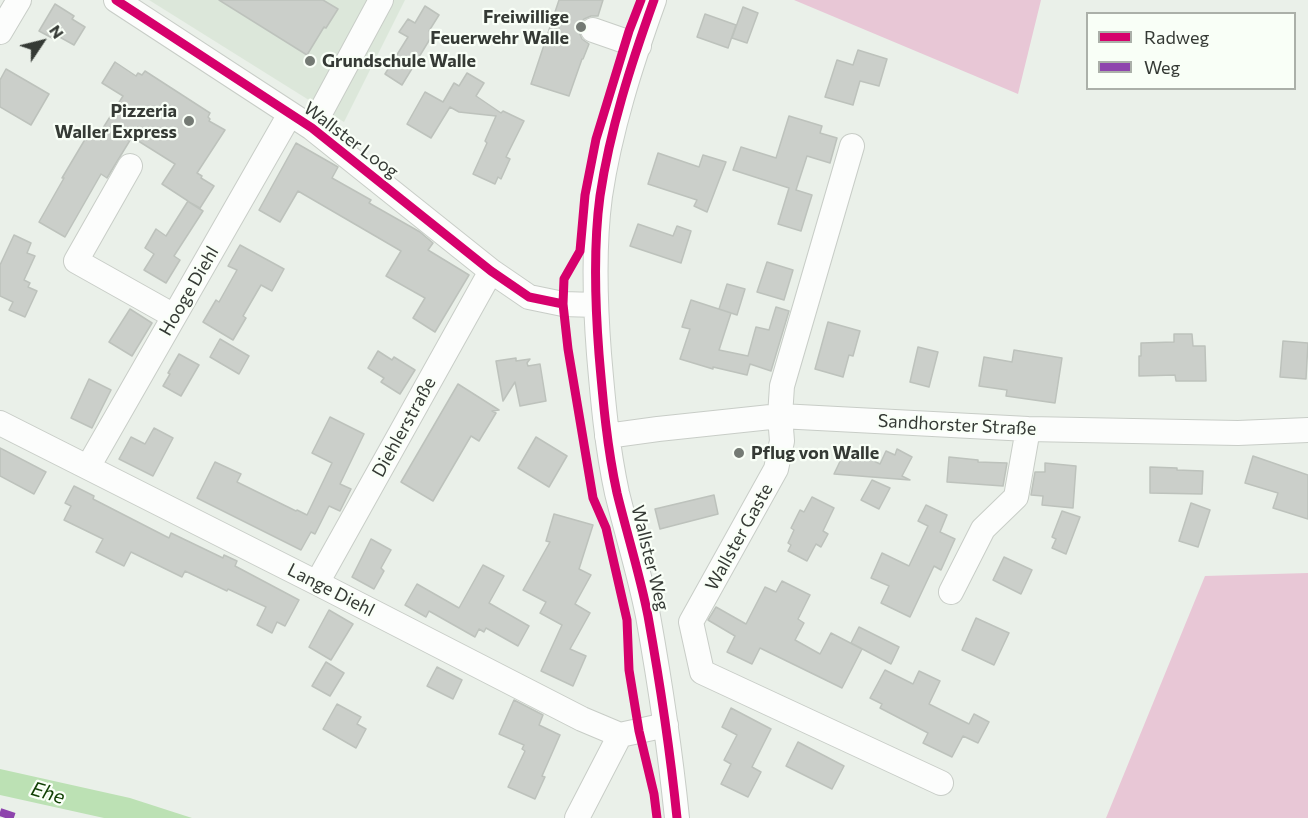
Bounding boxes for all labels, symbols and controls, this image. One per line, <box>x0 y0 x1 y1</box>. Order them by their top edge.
place label: Freiwillige Feuerwehr Walle <box>430 6 569 48</box>
north arrow <box>12 12 72 72</box>
legend <box>1086 12 1296 90</box>
marker: Freiwillige Feuerwehr Walle <box>574 20 588 34</box>
text: N <box>46 21 68 42</box>
text: Radweg <box>1144 26 1209 48</box>
place label: Grundschule Walle <box>322 50 476 72</box>
marker: Grundschule Walle <box>303 54 317 68</box>
text: Weg <box>1144 56 1180 78</box>
street label: Wallster Loog <box>299 97 403 183</box>
place label: Pizzeria Waller Express <box>55 100 177 142</box>
marker: Pizzeria Waller Express <box>182 114 196 128</box>
street label: Hooge Diehl <box>155 242 223 340</box>
street label: Diehlerstraße <box>368 373 440 481</box>
street label: Sandhorster Straße <box>877 410 1037 440</box>
place label: Pflug von Walle <box>751 442 879 464</box>
marker: Pflug von Walle <box>732 446 746 460</box>
street label: Wallster Gaste <box>701 480 777 594</box>
street label: Wallster Weg <box>626 503 674 613</box>
street label: Lange Diehl <box>284 559 378 621</box>
water label: Ehe <box>28 777 68 809</box>

